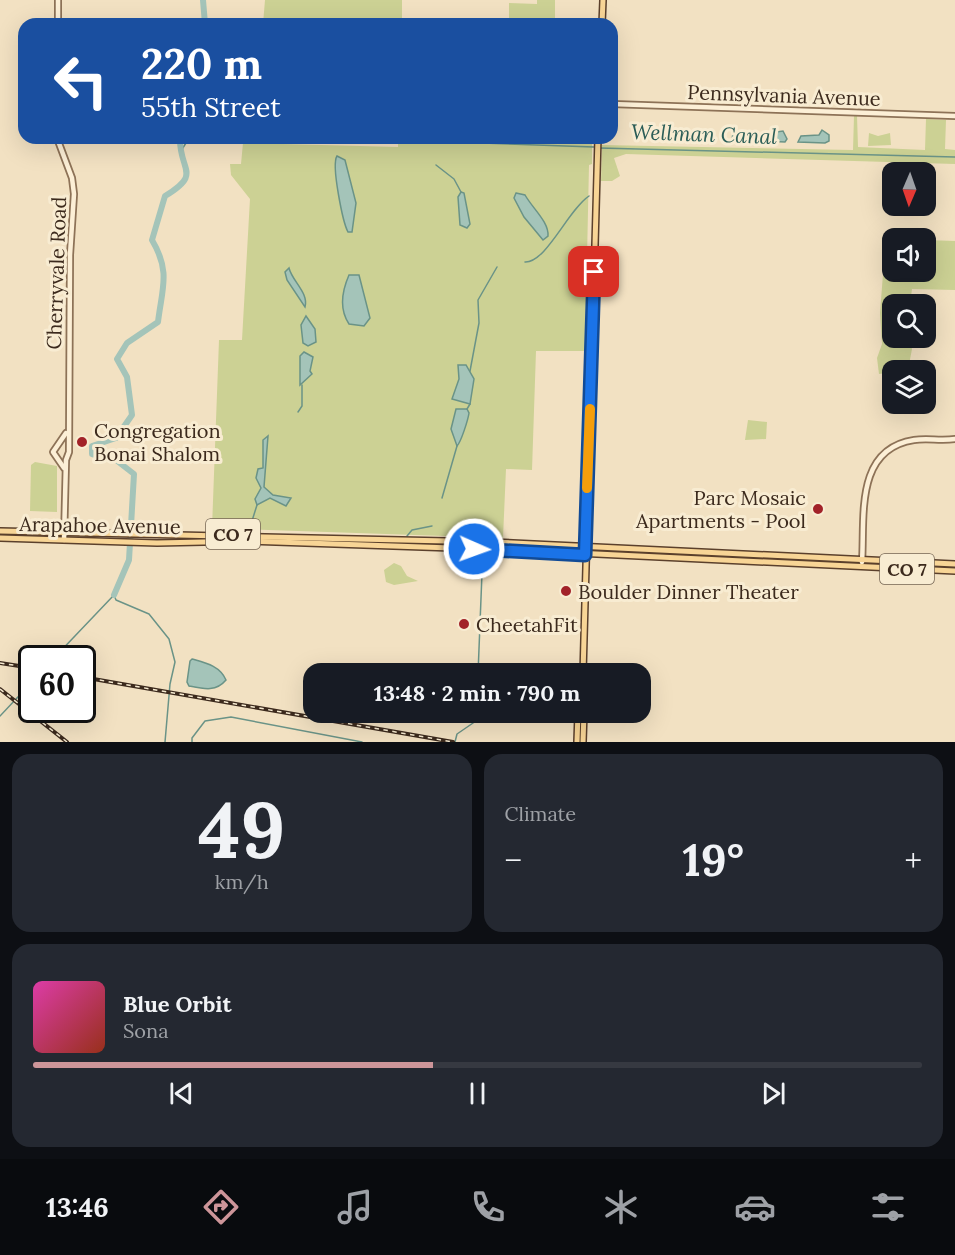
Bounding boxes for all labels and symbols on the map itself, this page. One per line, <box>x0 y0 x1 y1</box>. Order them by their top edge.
street label: Pennsylvania Avenue <box>687 79 881 111</box>
water label: Wellman Canal <box>631 118 778 150</box>
north arrow <box>882 162 936 216</box>
street label: Cherryvale Road <box>41 196 71 350</box>
pin <box>568 246 619 297</box>
place label: Congregation Bonai Shalom <box>94 418 221 466</box>
marker: Congregation Bonai Shalom <box>75 435 89 449</box>
place label: Parc Mosaic Apartments - Pool <box>635 485 806 533</box>
marker: Parc Mosaic Apartments - Pool <box>811 502 825 516</box>
street label: Arapahoe Avenue <box>18 511 181 539</box>
position arrow <box>442 517 506 581</box>
road number: CO 7 <box>206 519 260 549</box>
road number: CO 7 <box>880 554 934 584</box>
place label: Boulder Dinner Theater <box>578 579 799 604</box>
marker: Boulder Dinner Theater <box>559 584 573 598</box>
place label: CheetahFit <box>476 612 578 637</box>
marker: CheetahFit <box>457 617 471 631</box>
speed limit sign: 60 <box>18 645 96 723</box>

